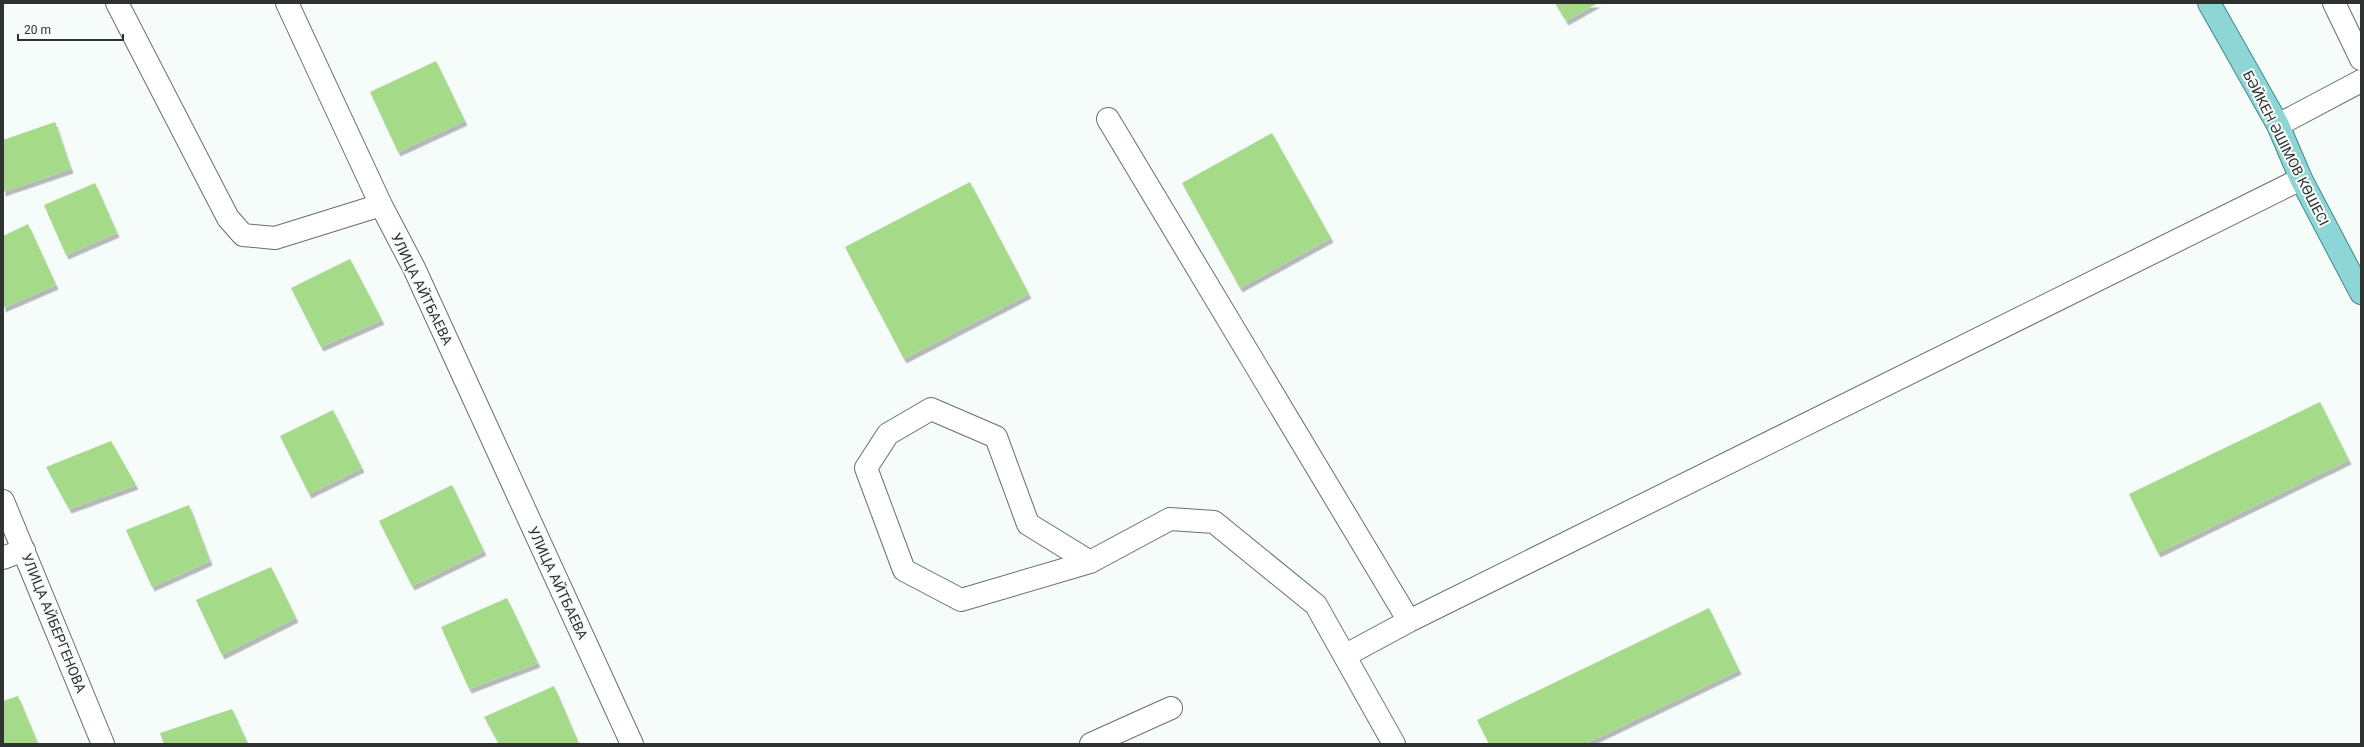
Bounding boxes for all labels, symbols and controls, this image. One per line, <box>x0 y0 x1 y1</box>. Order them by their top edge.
scale bar <box>18 16 123 42</box>
text: 20 m <box>24 23 51 37</box>
street label: БӘЙКЕН ӘШІМОВ КӨШЕСІ <box>2240 68 2332 228</box>
street label: УЛИЦА АЙТБАЕВА <box>388 230 456 348</box>
street label: УЛИЦА АЙТБАЕВА <box>525 524 591 642</box>
street label: УЛИЦА АЙБЕРГЕНОВА <box>19 551 89 695</box>

